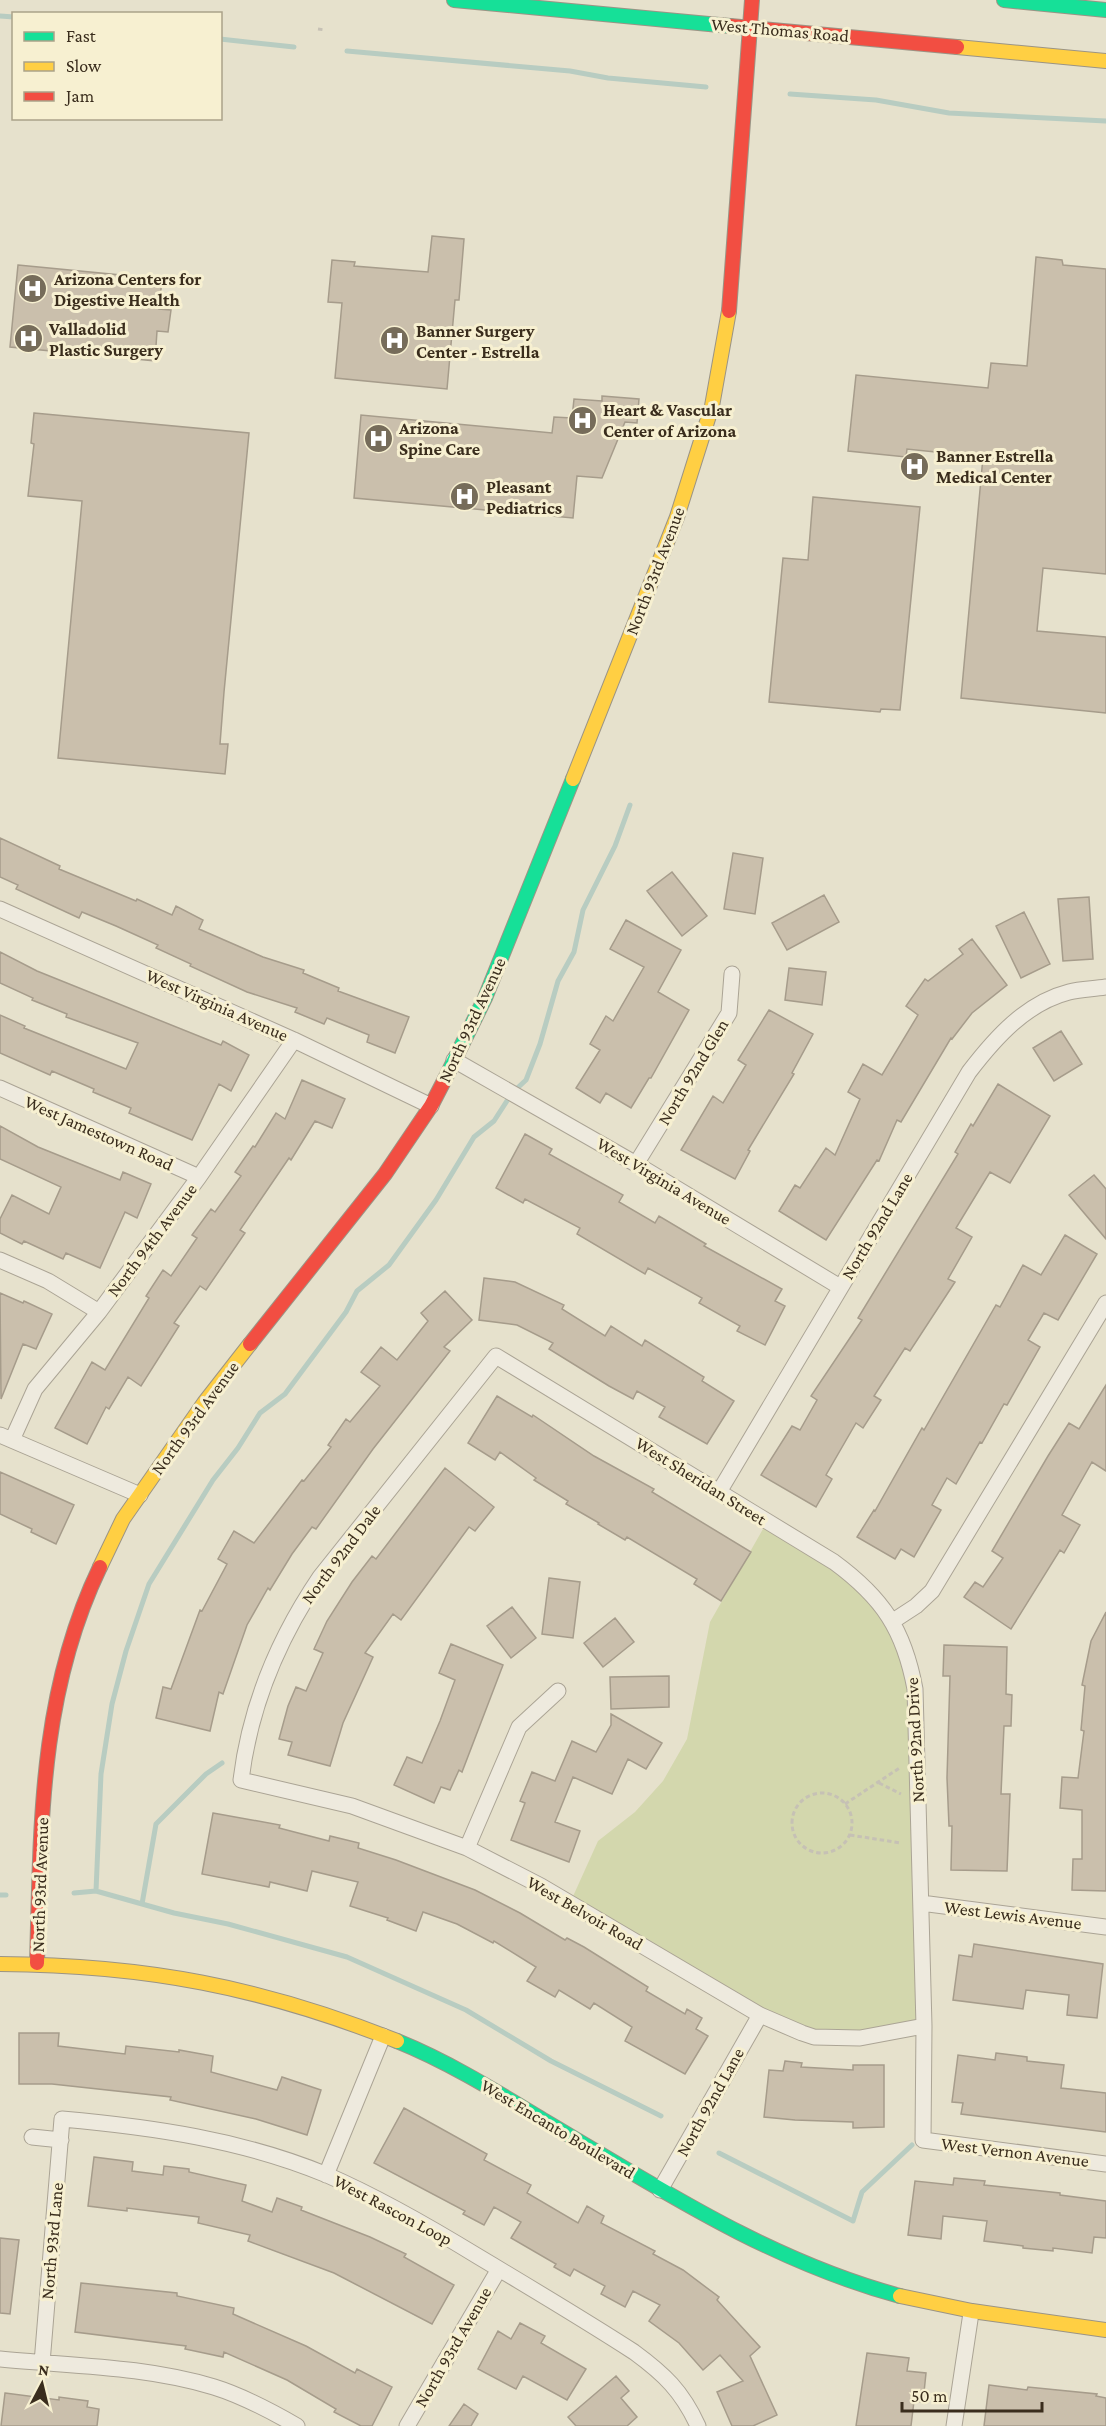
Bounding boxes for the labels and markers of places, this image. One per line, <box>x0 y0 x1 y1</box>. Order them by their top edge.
place label: Arizona Centers for Digestive Health <box>53 269 202 310</box>
hospital icon: Arizona Centers for Digestive Health <box>17 273 49 305</box>
place label: Valladolid Plastic Surgery <box>48 319 163 360</box>
place label: Banner Surgery Center - Estrella <box>416 321 540 362</box>
hospital icon: Valladolid Plastic Surgery <box>12 323 44 355</box>
hospital icon: Banner Surgery Center - Estrella <box>379 325 411 357</box>
place label: Heart & Vascular Center of Arizona <box>603 400 737 441</box>
hospital icon: Heart & Vascular Center of Arizona <box>566 404 598 436</box>
place label: Arizona Spine Care <box>398 418 480 459</box>
hospital icon: Arizona Spine Care <box>362 422 394 454</box>
place label: Banner Estrella Medical Center <box>936 446 1054 487</box>
hospital icon: Banner Estrella Medical Center <box>899 450 931 482</box>
place label: Pleasant Pediatrics <box>486 477 562 518</box>
hospital icon: Pleasant Pediatrics <box>449 481 481 513</box>

